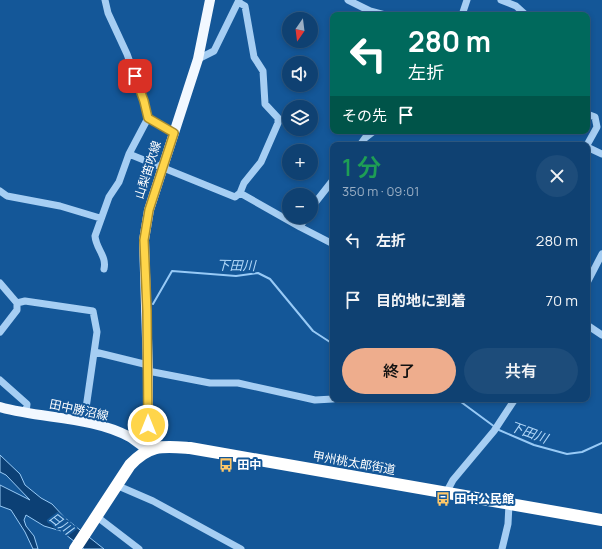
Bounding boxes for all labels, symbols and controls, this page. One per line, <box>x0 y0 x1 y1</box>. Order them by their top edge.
north arrow <box>282 12 318 48</box>
map controls <box>282 12 318 224</box>
text: 280 m <box>408 22 491 60</box>
icon: left <box>342 28 394 80</box>
button: sound <box>282 56 318 92</box>
pin <box>118 59 152 93</box>
text: 左折 <box>408 60 444 84</box>
icon: arrive <box>124 65 146 87</box>
button: layers <box>282 100 318 136</box>
icon: arrive <box>395 104 417 126</box>
text: その先 <box>342 105 387 126</box>
street label: 山梨笛吹線 <box>130 139 165 201</box>
button: + <box>282 144 318 180</box>
text: 1 分 <box>342 150 381 183</box>
button: close <box>536 155 578 197</box>
text: 350 m · 09:01 <box>342 182 419 200</box>
button: − <box>282 188 318 224</box>
icon: left <box>342 229 364 251</box>
text: 左折 <box>376 230 406 251</box>
text: 280 m <box>536 230 578 251</box>
water label: 下田川 <box>216 256 258 274</box>
icon: arrive <box>342 289 364 311</box>
text: 目的地に到着 <box>376 290 466 311</box>
text: 70 m <box>546 290 578 311</box>
button: 終了 <box>342 348 456 394</box>
button: 共有 <box>464 348 578 394</box>
street label: 田中勝沼線 <box>48 395 110 424</box>
position arrow <box>127 404 169 446</box>
water label: 下田川 <box>508 417 552 448</box>
street label: 甲州桃太郎街道 <box>311 447 397 478</box>
place label: 田中 <box>237 456 261 473</box>
bus stop icon: 田中 <box>218 457 234 473</box>
place label: 田中公民館 <box>454 490 514 507</box>
bus stop icon: 田中公民館 <box>435 491 451 507</box>
water label: 日川 <box>45 508 78 539</box>

